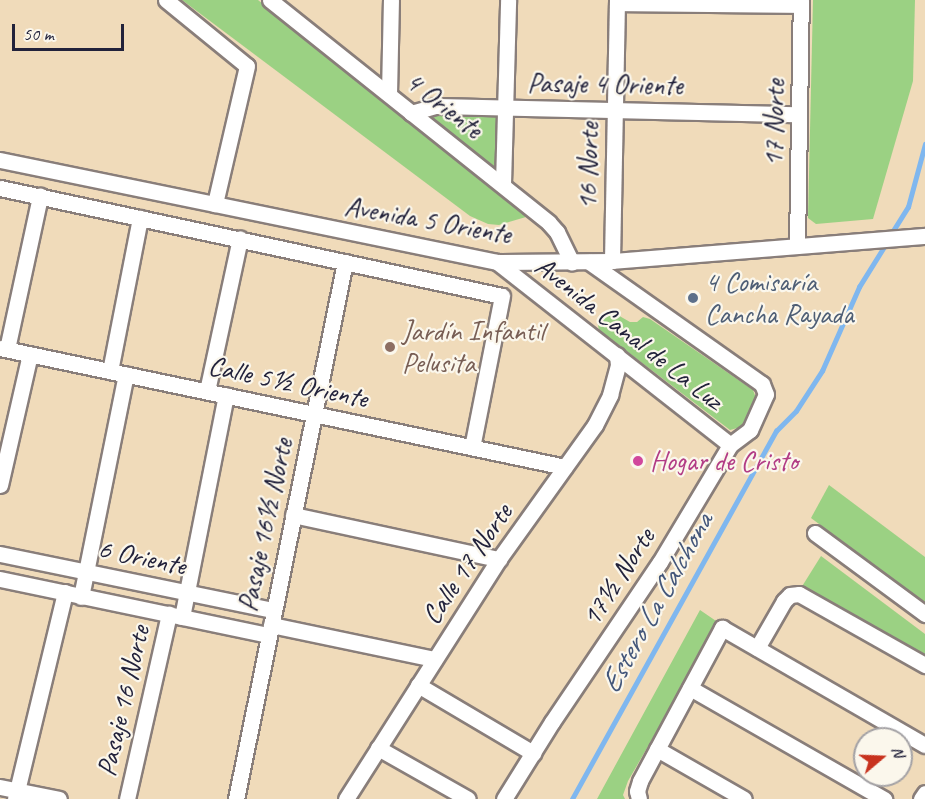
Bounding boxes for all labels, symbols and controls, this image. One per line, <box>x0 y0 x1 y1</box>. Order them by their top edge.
scale bar <box>15 12 128 50</box>
text: 50 m <box>23 23 54 45</box>
street label: 4 Oriente <box>399 64 489 146</box>
street label: Pasaje 4 Oriente <box>527 66 683 102</box>
street label: 17 Norte <box>756 79 792 167</box>
street label: 16 Norte <box>570 122 606 210</box>
street label: Avenida 5 Oriente <box>342 189 514 251</box>
street label: Avenida Canal de La Luz <box>529 249 729 417</box>
place label: 4 Comisaría Cancha Rayada <box>705 265 853 331</box>
marker: 4 Comisaría Cancha Rayada <box>686 291 700 305</box>
place label: Jardín Infantil Pelusita <box>402 314 544 380</box>
marker: Jardín Infantil Pelusita <box>383 340 397 354</box>
street label: Calle 5½ Oriente <box>205 349 371 415</box>
street label: Pasaje 16½ Norte <box>230 435 300 615</box>
place label: Hogar de Cristo <box>650 444 798 478</box>
marker: Hogar de Cristo <box>631 454 645 468</box>
street label: Calle 17 Norte <box>415 497 519 631</box>
water label: Estero La Calchona <box>592 507 720 699</box>
street label: 17½ Norte <box>574 522 662 632</box>
street label: 6 Oriente <box>95 531 189 583</box>
street label: Pasaje 16 Norte <box>89 622 157 780</box>
north arrow <box>853 727 913 787</box>
text: N <box>887 744 909 760</box>

